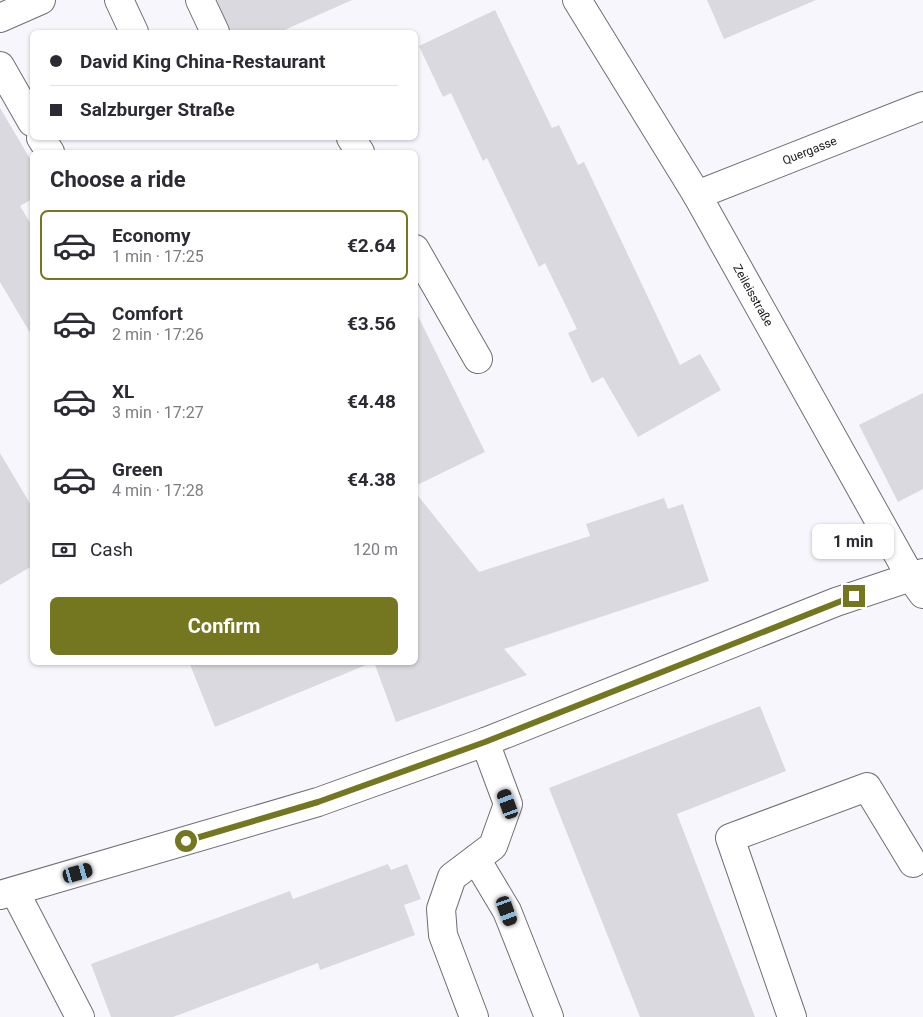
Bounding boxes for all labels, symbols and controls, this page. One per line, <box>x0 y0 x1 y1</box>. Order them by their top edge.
text: David King China-Restaurant <box>80 50 326 73</box>
text: Salzburger Straße <box>80 98 235 121</box>
street label: Quergasse <box>780 134 839 168</box>
text: Choose a ride <box>50 167 186 192</box>
icon: car <box>52 223 97 268</box>
text: Economy <box>112 224 191 247</box>
text: €2.64 <box>347 234 396 257</box>
text: 1 min · 17:25 <box>112 247 204 266</box>
street label: Zeileisstraße <box>730 262 776 329</box>
icon: car <box>52 301 97 346</box>
text: Comfort <box>112 302 183 325</box>
text: €3.56 <box>347 312 396 335</box>
text: 2 min · 17:26 <box>112 325 204 344</box>
icon: car <box>52 379 97 424</box>
text: XL <box>112 380 134 403</box>
text: €4.48 <box>347 390 396 413</box>
text: 3 min · 17:27 <box>112 403 204 422</box>
icon: car <box>52 457 97 502</box>
text: Green <box>112 458 163 481</box>
text: €4.38 <box>347 468 396 491</box>
text: 4 min · 17:28 <box>112 481 204 500</box>
callout: 1 min <box>813 524 895 558</box>
text: 1 min <box>833 532 873 551</box>
icon: cash <box>50 536 78 564</box>
text: Cash <box>90 538 133 561</box>
text: 120 m <box>353 540 398 559</box>
route end <box>843 585 865 607</box>
button: Confirm <box>50 597 398 655</box>
car <box>495 787 520 821</box>
route start <box>175 830 197 852</box>
car <box>61 862 94 884</box>
car <box>494 894 519 928</box>

